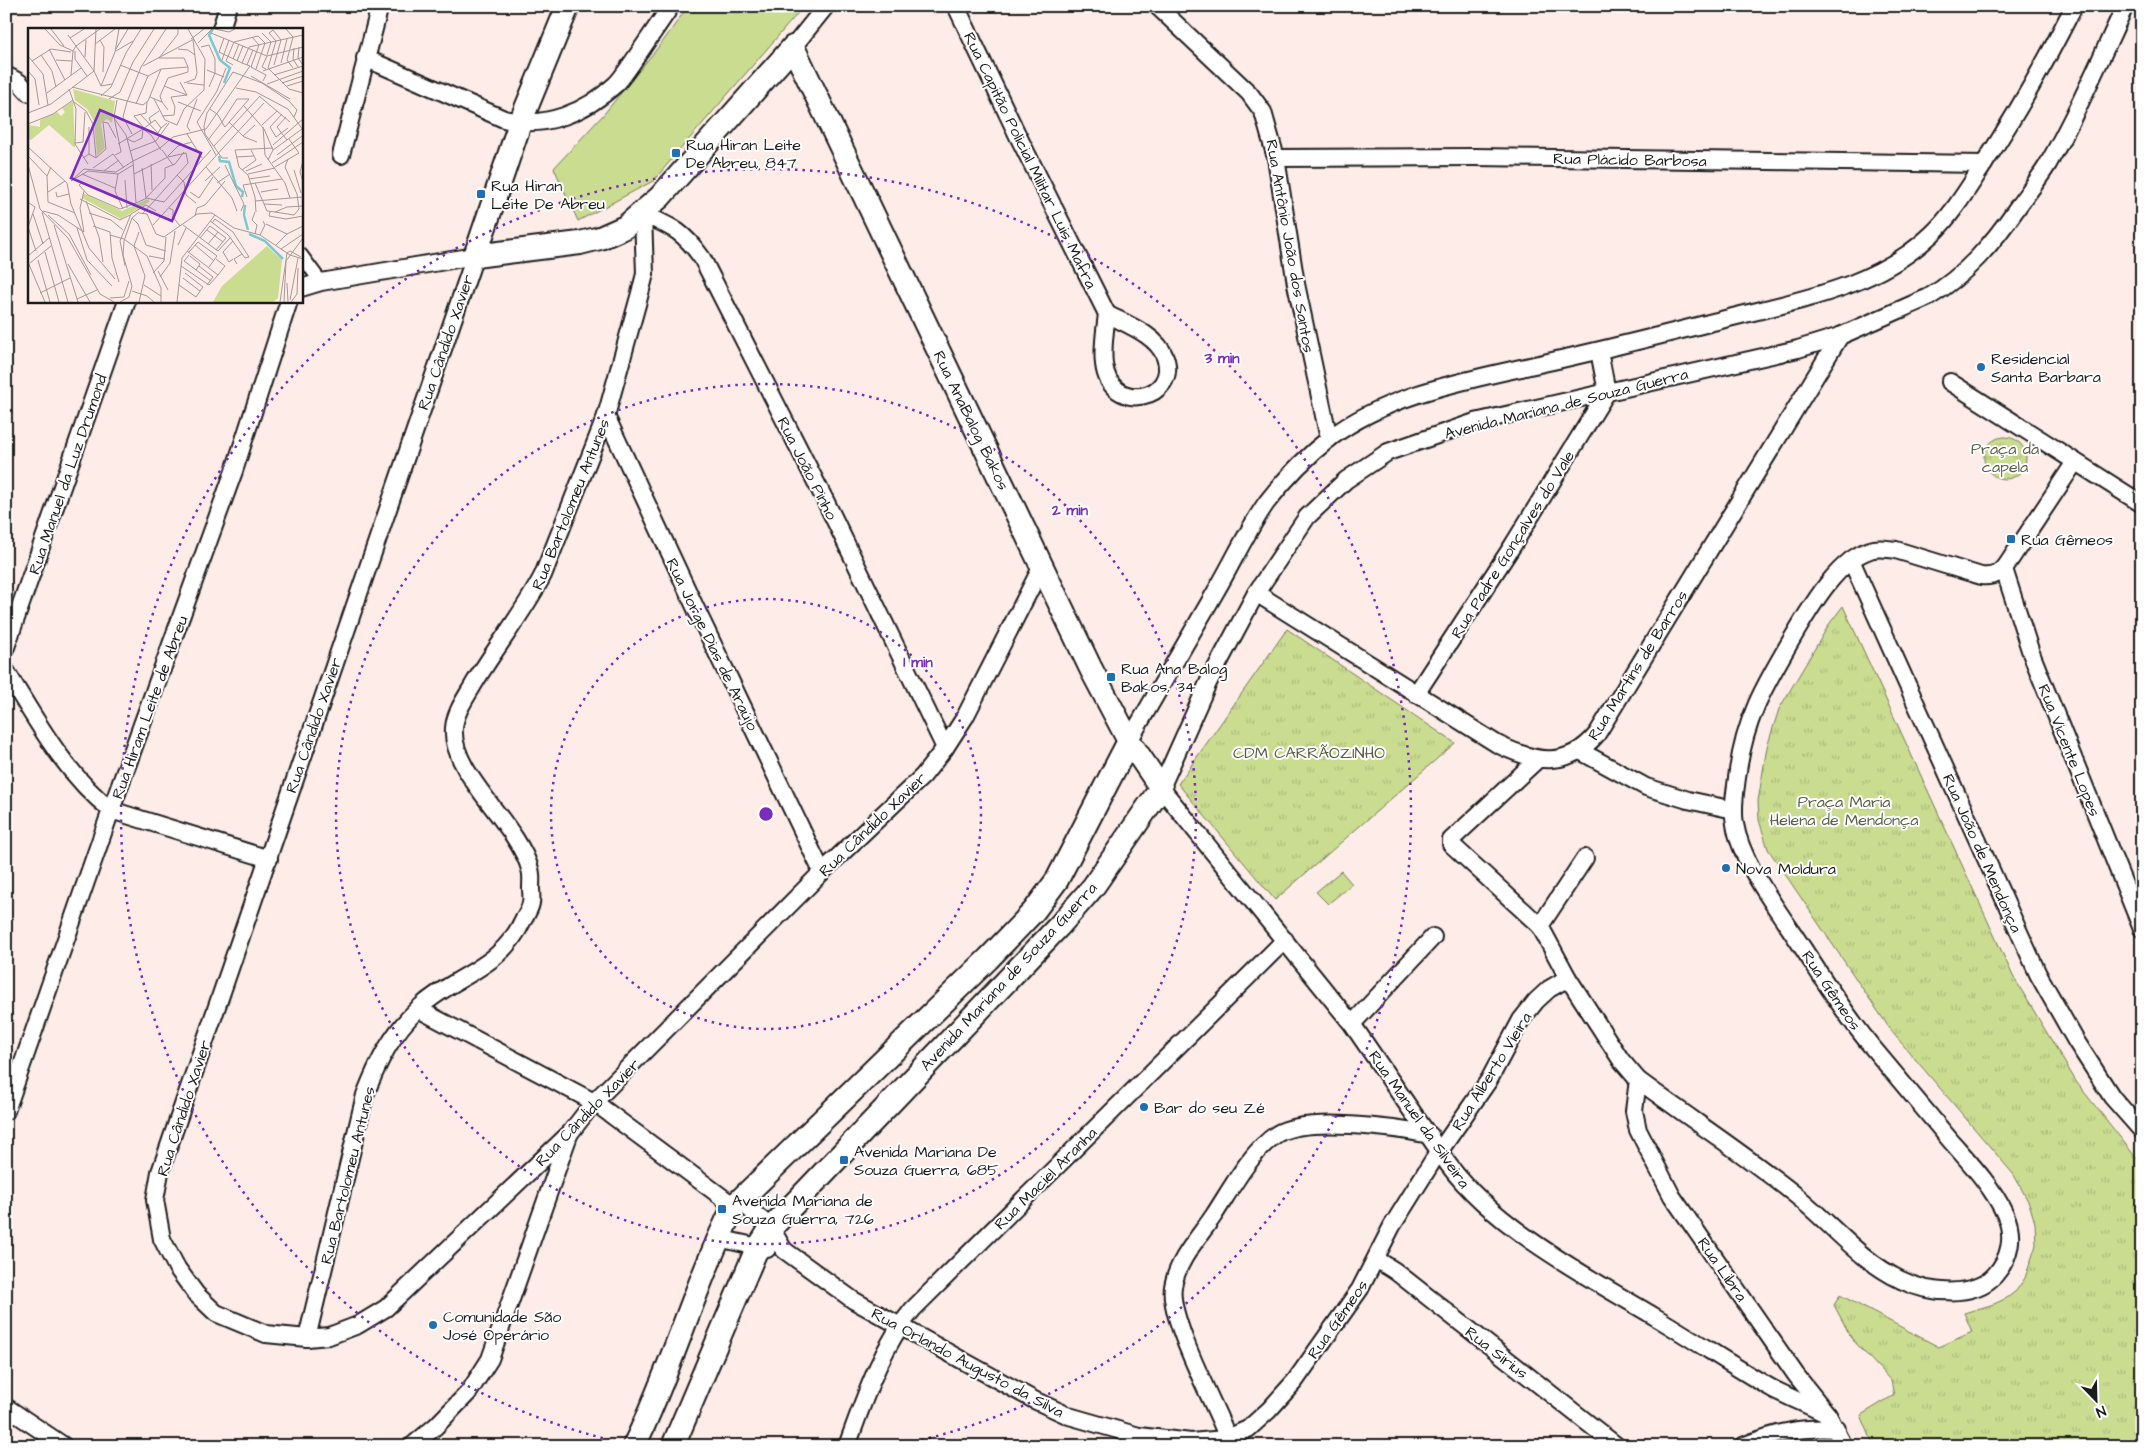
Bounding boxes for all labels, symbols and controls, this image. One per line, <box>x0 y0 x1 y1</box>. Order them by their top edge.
inset map <box>28 28 302 302</box>
street label: Rua Capitão Policial Militar Luis Mafra <box>958 28 1102 292</box>
place label: Rua Hiran Leite De Abreu, 847 <box>686 134 801 174</box>
street label: Rua Antônio João dos Santos <box>1260 138 1320 355</box>
marker: Rua Hiran Leite De Abreu, 847 <box>670 147 682 159</box>
street label: Rua Plácido Barbosa <box>1553 148 1707 172</box>
place label: Rua Hiran Leite De Abreu <box>491 175 605 215</box>
marker: Rua Hiran Leite De Abreu <box>475 188 487 200</box>
street label: Rua Cândido Xavier <box>412 272 479 413</box>
street label: Rua AnaBalog Bakos <box>927 347 1014 494</box>
text: 3 min <box>1203 348 1240 369</box>
place label: Residencial Santa Barbara <box>1991 348 2101 388</box>
marker: Residencial Santa Barbara <box>1975 361 1987 373</box>
street label: Avenida Mariana de Souza Guerra <box>1442 363 1690 445</box>
street label: Rua Manuel da Luz Drumond <box>23 371 113 577</box>
street label: Rua João Pinho <box>772 413 842 524</box>
street label: Rua Bartolomeu Antunes <box>527 416 615 593</box>
park label: Praça da capela <box>1971 438 2039 478</box>
street label: Rua Padre Gonçalves do Vale <box>1446 446 1580 643</box>
text: 2 min <box>1051 500 1089 521</box>
place label: Rua Gêmeos <box>2021 529 2113 551</box>
marker: Rua Gêmeos <box>2005 533 2017 545</box>
street label: Rua Jorge Dias de Araújo <box>660 554 764 735</box>
street label: Rua Martins de Barros <box>1583 586 1693 745</box>
street label: Rua Hiram Leite de Abreu <box>106 613 193 802</box>
text: 1 min <box>903 652 933 673</box>
street label: Rua Cândido Xavier <box>280 655 347 796</box>
place label: Rua Ana Balog Bakos, 34 <box>1121 658 1227 698</box>
marker: Rua Ana Balog Bakos, 34 <box>1105 671 1117 683</box>
street label: Rua Vicente Lopes <box>2033 681 2106 820</box>
park label: CDM CARRÃOZINHO <box>1233 742 1385 764</box>
street label: Rua Cândido Xavier <box>814 767 931 882</box>
street label: Rua João de Mendonça <box>1937 770 2027 936</box>
park label: Praça Maria Helena de Mendonça <box>1770 791 1918 831</box>
centre of rings <box>757 805 775 823</box>
place label: Nova Moldura <box>1736 858 1836 880</box>
marker: Nova Moldura <box>1720 862 1732 874</box>
street label: Avenida Mariana de Souza Guerra <box>915 878 1102 1076</box>
street label: Rua Gêmeos <box>1796 946 1866 1035</box>
street label: Rua Alberto Vieira <box>1447 1008 1537 1135</box>
street label: Rua Cândido Xavier <box>152 1037 216 1179</box>
street label: Rua Manuel da Silveira <box>1363 1046 1475 1193</box>
street label: Rua Cândido Xavier <box>531 1054 645 1171</box>
street label: Rua Bartolomeu Antunes <box>315 1084 381 1266</box>
place label: Bar do seu Zé <box>1154 1097 1265 1119</box>
marker: Bar do seu Zé <box>1138 1101 1150 1113</box>
street label: Rua Maciel Aranha <box>990 1123 1102 1235</box>
place label: Avenida Mariana De Souza Guerra, 685 <box>854 1141 999 1181</box>
marker: Avenida Mariana De Souza Guerra, 685 <box>838 1154 850 1166</box>
place label: Avenida Mariana de Souza Guerra, 726 <box>732 1190 874 1230</box>
marker: Avenida Mariana de Souza Guerra, 726 <box>716 1203 728 1215</box>
street label: Rua Libra <box>1692 1233 1752 1306</box>
street label: Rua Gêmeos <box>1302 1276 1373 1364</box>
street label: Rua Orlando Augusto da Silva <box>867 1303 1068 1424</box>
place label: Comunidade São José Operário <box>443 1306 561 1346</box>
marker: Comunidade São José Operário <box>427 1319 439 1331</box>
street label: Rua Sirius <box>1460 1321 1532 1384</box>
north arrow <box>2070 1374 2120 1424</box>
text: N <box>2093 1400 2109 1422</box>

